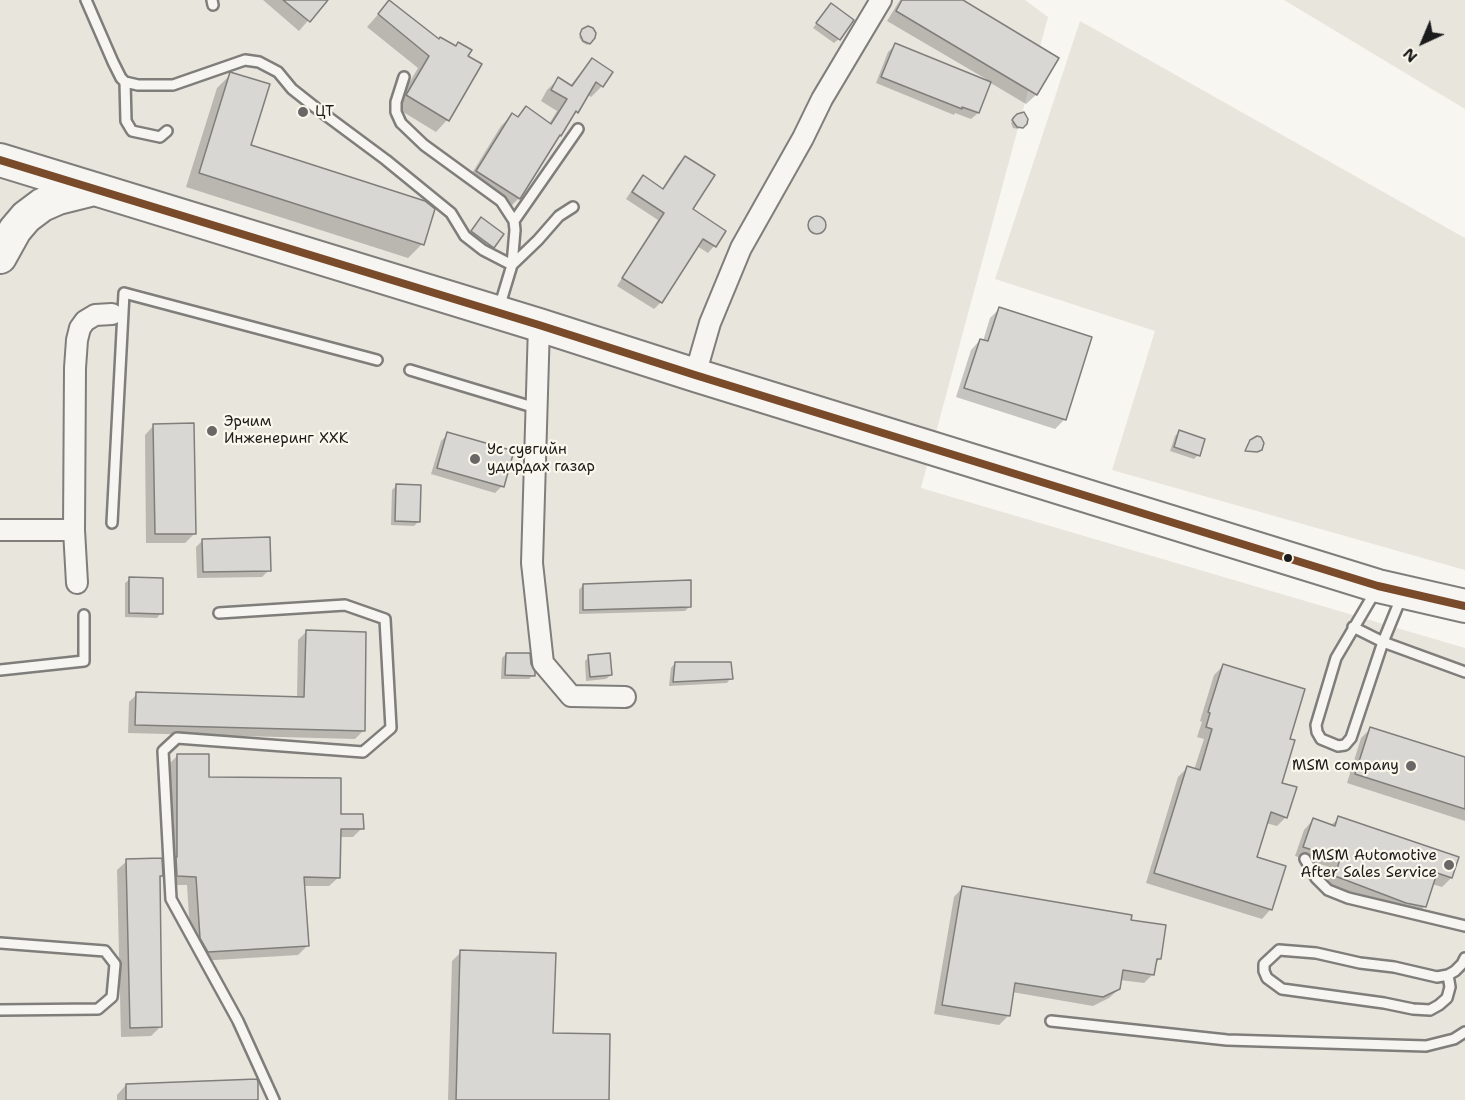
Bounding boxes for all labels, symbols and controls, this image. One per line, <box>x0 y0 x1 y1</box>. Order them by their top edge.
north arrow <box>1393 12 1453 72</box>
text: N <box>1398 43 1422 67</box>
place label: ЦТ <box>315 103 334 121</box>
marker: ЦТ <box>296 105 310 119</box>
place label: Эрчим Инженеринг ХХК <box>224 413 348 448</box>
marker: Эрчим Инженеринг ХХК <box>205 424 219 438</box>
place label: Ус сувгийн удирдах газар <box>487 441 595 476</box>
marker: Ус сувгийн удирдах газар <box>468 452 482 466</box>
unlabelled marker <box>1282 552 1294 564</box>
place label: MSM company <box>1292 757 1399 775</box>
marker: MSM company <box>1404 759 1418 773</box>
place label: MSM Automotive After Sales Service <box>1301 847 1437 882</box>
marker: MSM Automotive After Sales Service <box>1442 858 1456 872</box>

